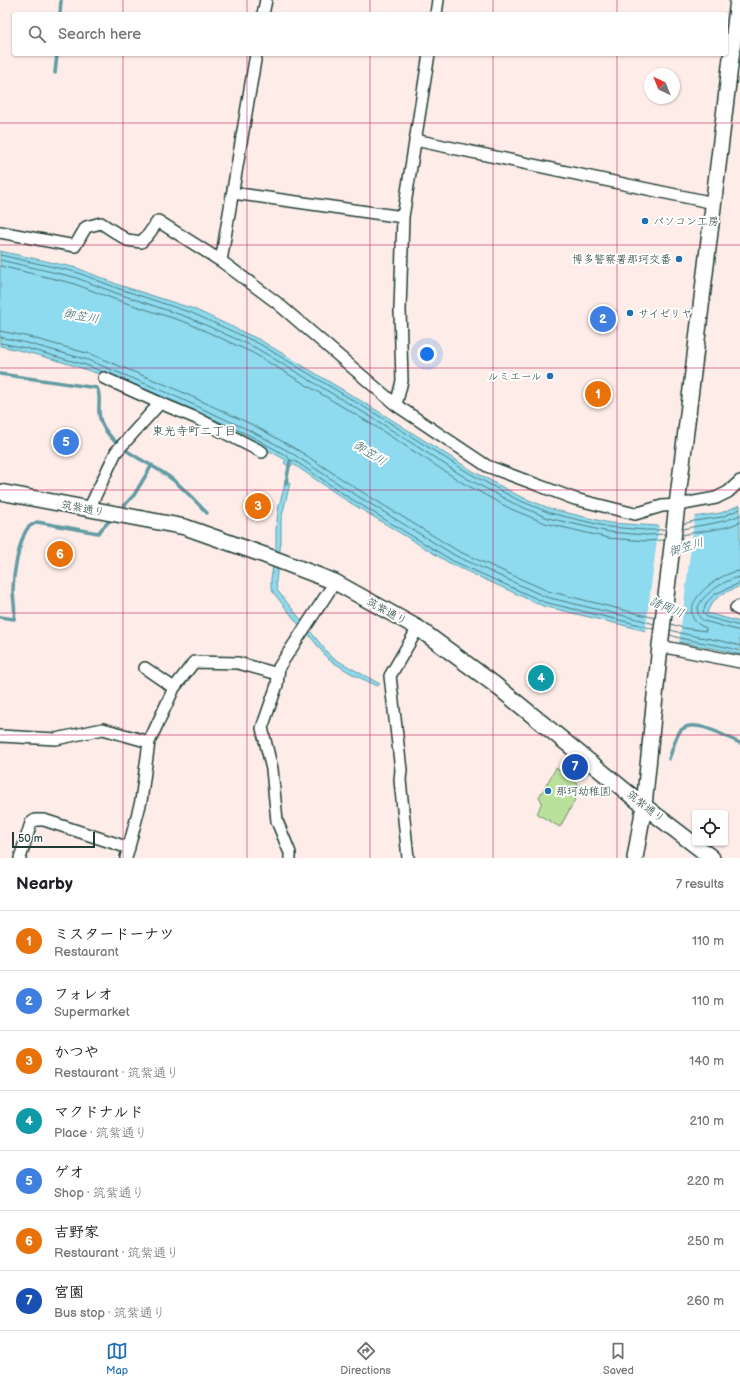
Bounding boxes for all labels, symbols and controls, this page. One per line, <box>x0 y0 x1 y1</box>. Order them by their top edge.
search box <box>12 12 728 56</box>
icon: search <box>26 23 48 45</box>
text: Search here <box>58 25 141 44</box>
north arrow <box>644 68 680 104</box>
place label: パソコン工房 <box>653 215 719 228</box>
marker: パソコン工房 <box>640 216 650 226</box>
place label: 博多警察署那珂交番 <box>572 253 671 266</box>
marker: 博多警察署那珂交番 <box>674 254 684 264</box>
pin: 2 <box>590 304 616 334</box>
water label: 御笠川 <box>62 306 100 327</box>
place label: サイゼリヤ <box>638 307 692 320</box>
marker: サイゼリヤ <box>625 308 635 318</box>
your location <box>417 344 437 364</box>
place label: ルミエール <box>488 370 542 383</box>
marker: ルミエール <box>545 371 555 381</box>
pin: 1 <box>585 379 611 409</box>
district label: 東光寺町二丁目 <box>152 424 236 439</box>
pin: 5 <box>53 427 79 457</box>
water label: 御笠川 <box>350 438 389 469</box>
pin: 3 <box>245 491 271 521</box>
street label: 筑紫通り <box>60 498 106 519</box>
water label: 御笠川 <box>667 535 706 560</box>
pin: 6 <box>47 539 73 569</box>
water label: 諸岡川 <box>647 594 686 621</box>
street label: 筑紫通り <box>364 595 409 628</box>
pin: 4 <box>528 663 554 693</box>
pin: 7 <box>562 752 588 782</box>
place label: 那珂幼稚園 <box>556 785 611 798</box>
marker: 那珂幼稚園 <box>543 786 553 796</box>
street label: 筑紫通り <box>624 788 667 825</box>
map controls <box>692 810 728 846</box>
button: locate <box>692 810 728 846</box>
scale bar <box>12 830 95 849</box>
text: 50 m <box>18 832 43 845</box>
text: Nearby <box>16 874 73 894</box>
text: 7 results <box>676 876 724 892</box>
text: ミスタードーナツ <box>54 925 174 944</box>
text: 1 <box>26 933 32 949</box>
text: 110 m <box>692 933 724 949</box>
text: Restaurant <box>54 944 119 960</box>
text: フォレオ <box>54 985 113 1004</box>
text: 2 <box>25 993 33 1009</box>
text: 110 m <box>692 993 724 1009</box>
text: Supermarket <box>54 1004 130 1020</box>
text: かつや <box>54 1043 99 1062</box>
text: 3 <box>25 1053 33 1069</box>
text: 140 m <box>689 1053 724 1069</box>
text: Restaurant · 筑紫通り <box>54 1065 179 1081</box>
text: マクドナルド <box>54 1103 143 1122</box>
text: 4 <box>25 1113 33 1129</box>
text: 210 m <box>690 1113 724 1129</box>
text: Place · 筑紫通り <box>54 1125 147 1141</box>
text: ゲオ <box>54 1163 84 1182</box>
text: 5 <box>25 1173 33 1189</box>
text: 220 m <box>687 1173 724 1189</box>
text: Shop · 筑紫通り <box>54 1185 144 1201</box>
text: 吉野家 <box>54 1223 99 1242</box>
text: 6 <box>25 1233 33 1249</box>
text: 250 m <box>687 1233 724 1249</box>
text: Restaurant · 筑紫通り <box>54 1245 179 1261</box>
text: 宮園 <box>54 1283 84 1302</box>
text: 7 <box>25 1293 33 1309</box>
text: 260 m <box>686 1293 724 1309</box>
text: Bus stop · 筑紫通り <box>54 1305 166 1321</box>
tab: Map <box>106 1340 128 1377</box>
tab: Directions <box>340 1340 391 1377</box>
tab: Saved <box>603 1340 634 1377</box>

